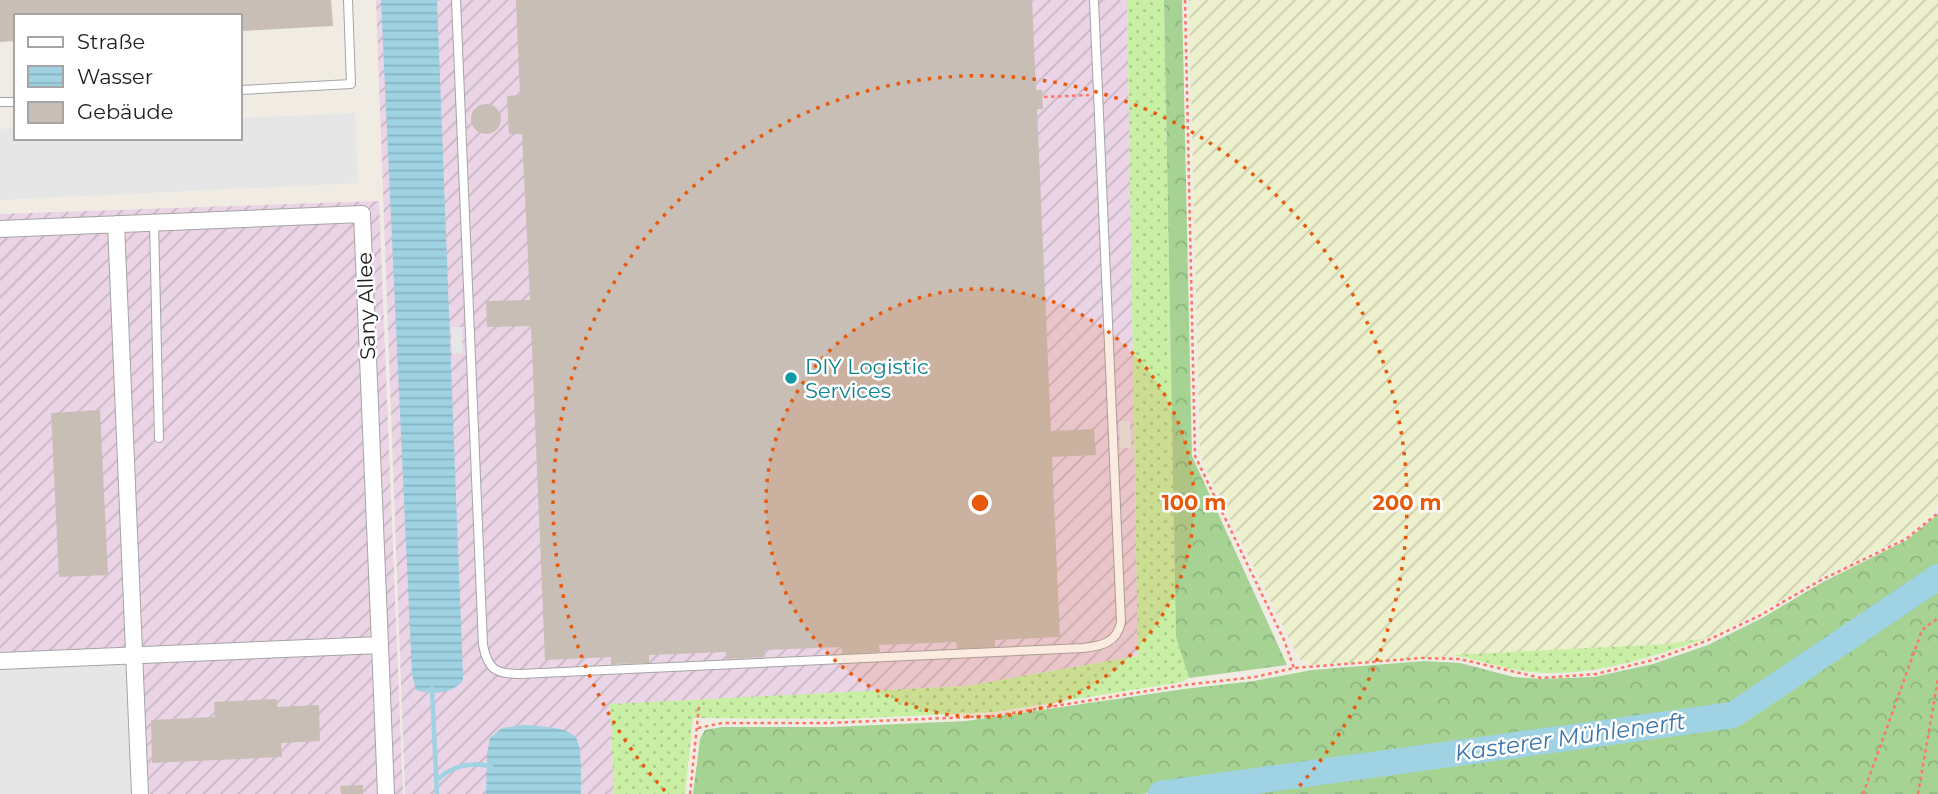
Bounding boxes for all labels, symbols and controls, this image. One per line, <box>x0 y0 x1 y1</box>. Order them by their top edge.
legend <box>14 14 242 140</box>
text: Straße <box>77 29 145 54</box>
text: Wasser <box>77 64 153 89</box>
text: Gebäude <box>77 99 174 124</box>
street label: Sany Allee <box>352 252 380 360</box>
place label: DIY Logistic Services <box>805 354 929 403</box>
marker: DIY Logistic Services <box>783 370 799 386</box>
text: 100 m <box>1162 490 1226 515</box>
text: 200 m <box>1373 490 1441 515</box>
centre of rings <box>968 491 992 515</box>
water label: Kasterer Mühlenerft <box>1453 707 1688 767</box>

